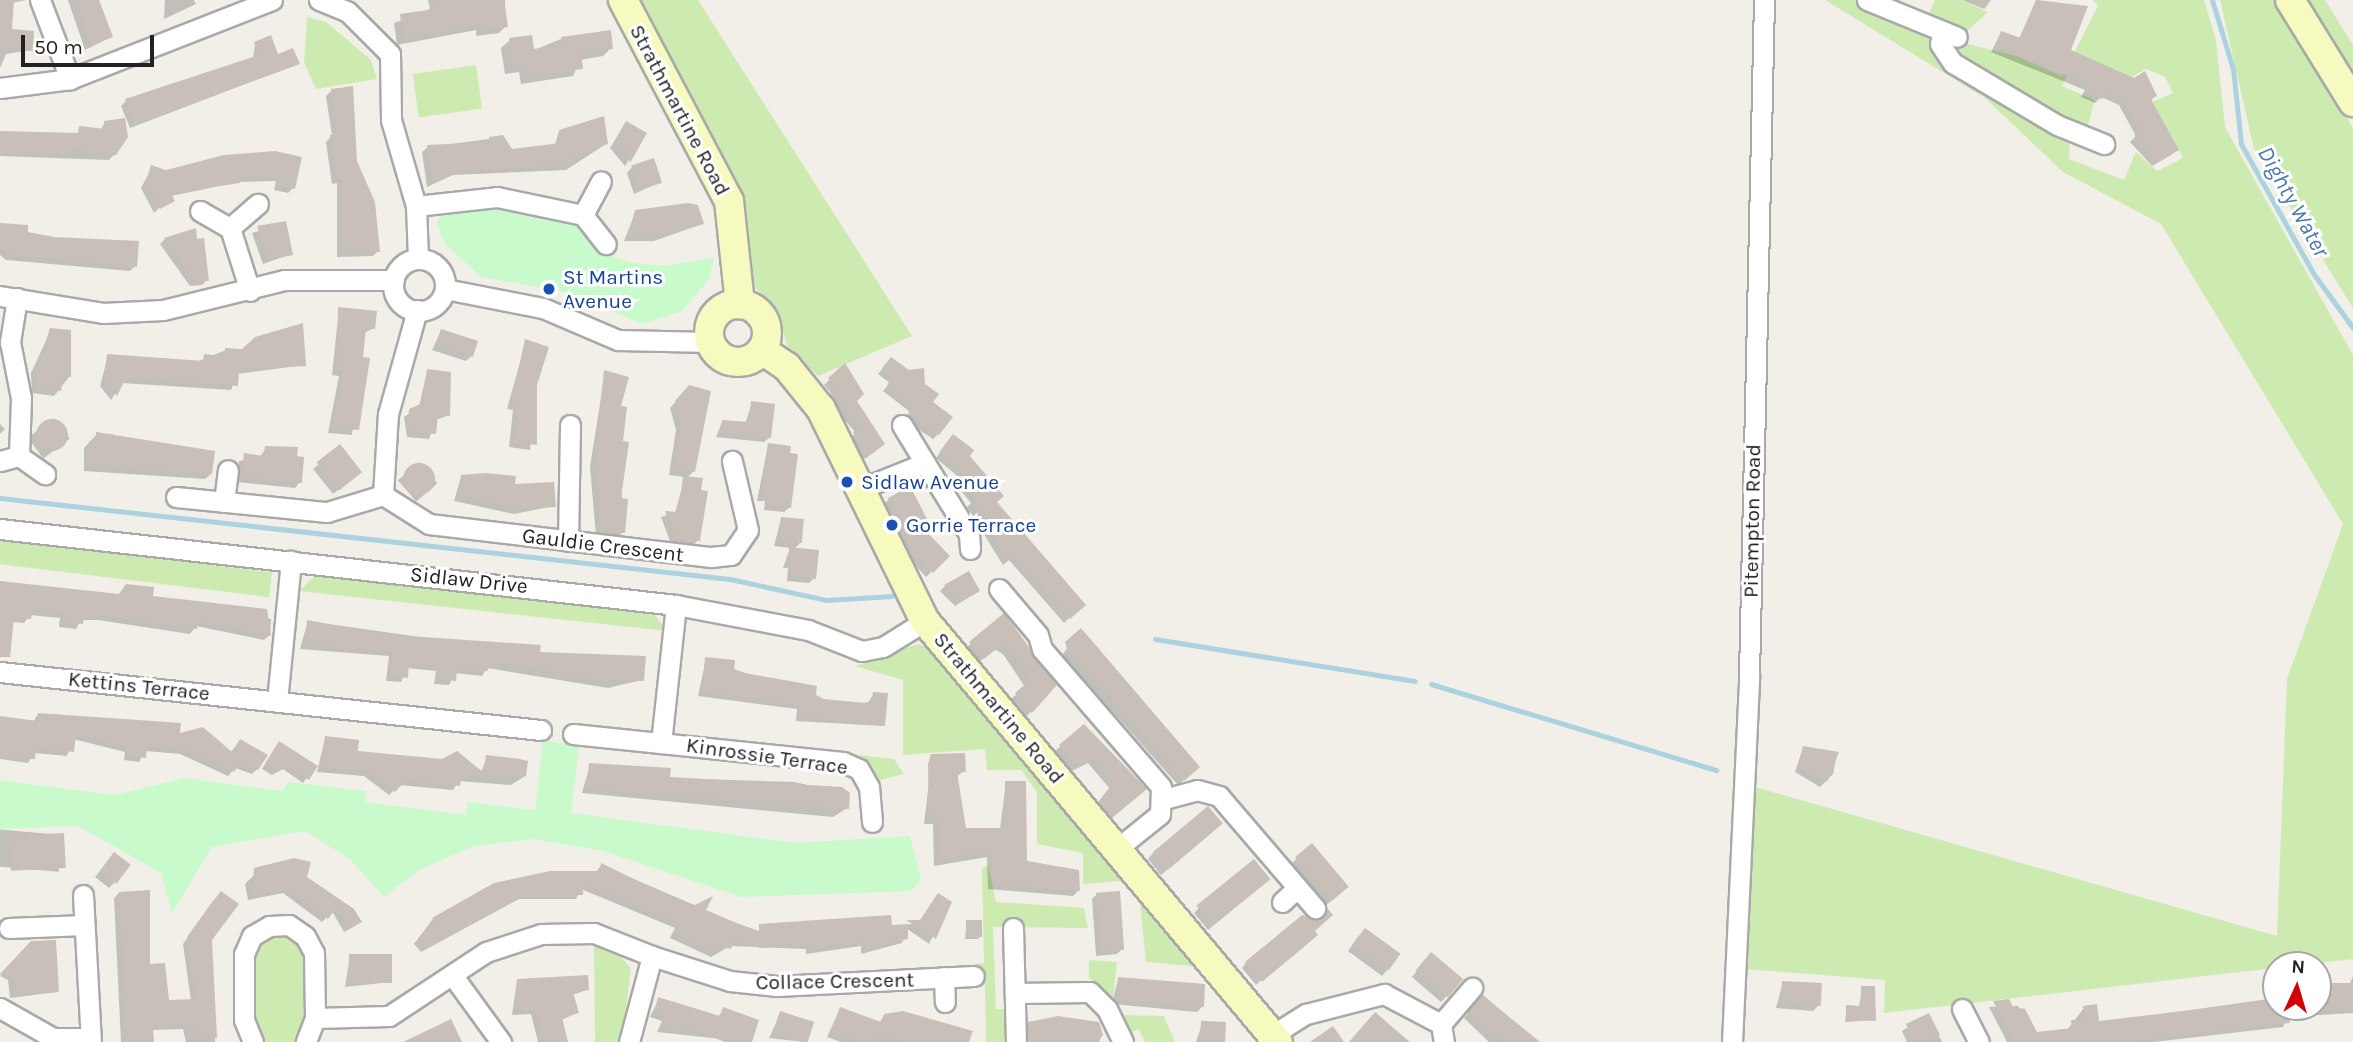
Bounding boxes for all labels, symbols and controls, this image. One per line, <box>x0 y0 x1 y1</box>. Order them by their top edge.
street label: Strathmartine Road <box>624 20 736 200</box>
scale bar <box>24 21 158 65</box>
text: 50 m <box>34 35 83 59</box>
water label: Dighty Water <box>2251 142 2335 262</box>
place label: St Martins Avenue <box>563 264 663 314</box>
marker: St Martins Avenue <box>541 281 557 297</box>
street label: Pitempton Road <box>1738 444 1766 598</box>
place label: Sidlaw Avenue <box>861 469 999 495</box>
marker: Sidlaw Avenue <box>839 474 855 490</box>
place label: Gorrie Terrace <box>906 512 1036 538</box>
marker: Gorrie Terrace <box>884 517 900 533</box>
street label: Gauldie Crescent <box>521 523 685 567</box>
street label: Sidlaw Drive <box>409 561 529 599</box>
street label: Strathmartine Road <box>928 627 1070 789</box>
street label: Kettins Terrace <box>67 666 211 706</box>
street label: Kinrossie Terrace <box>685 732 849 780</box>
north arrow <box>2262 951 2332 1021</box>
text: N <box>2291 956 2306 978</box>
street label: Collace Crescent <box>755 967 915 995</box>

